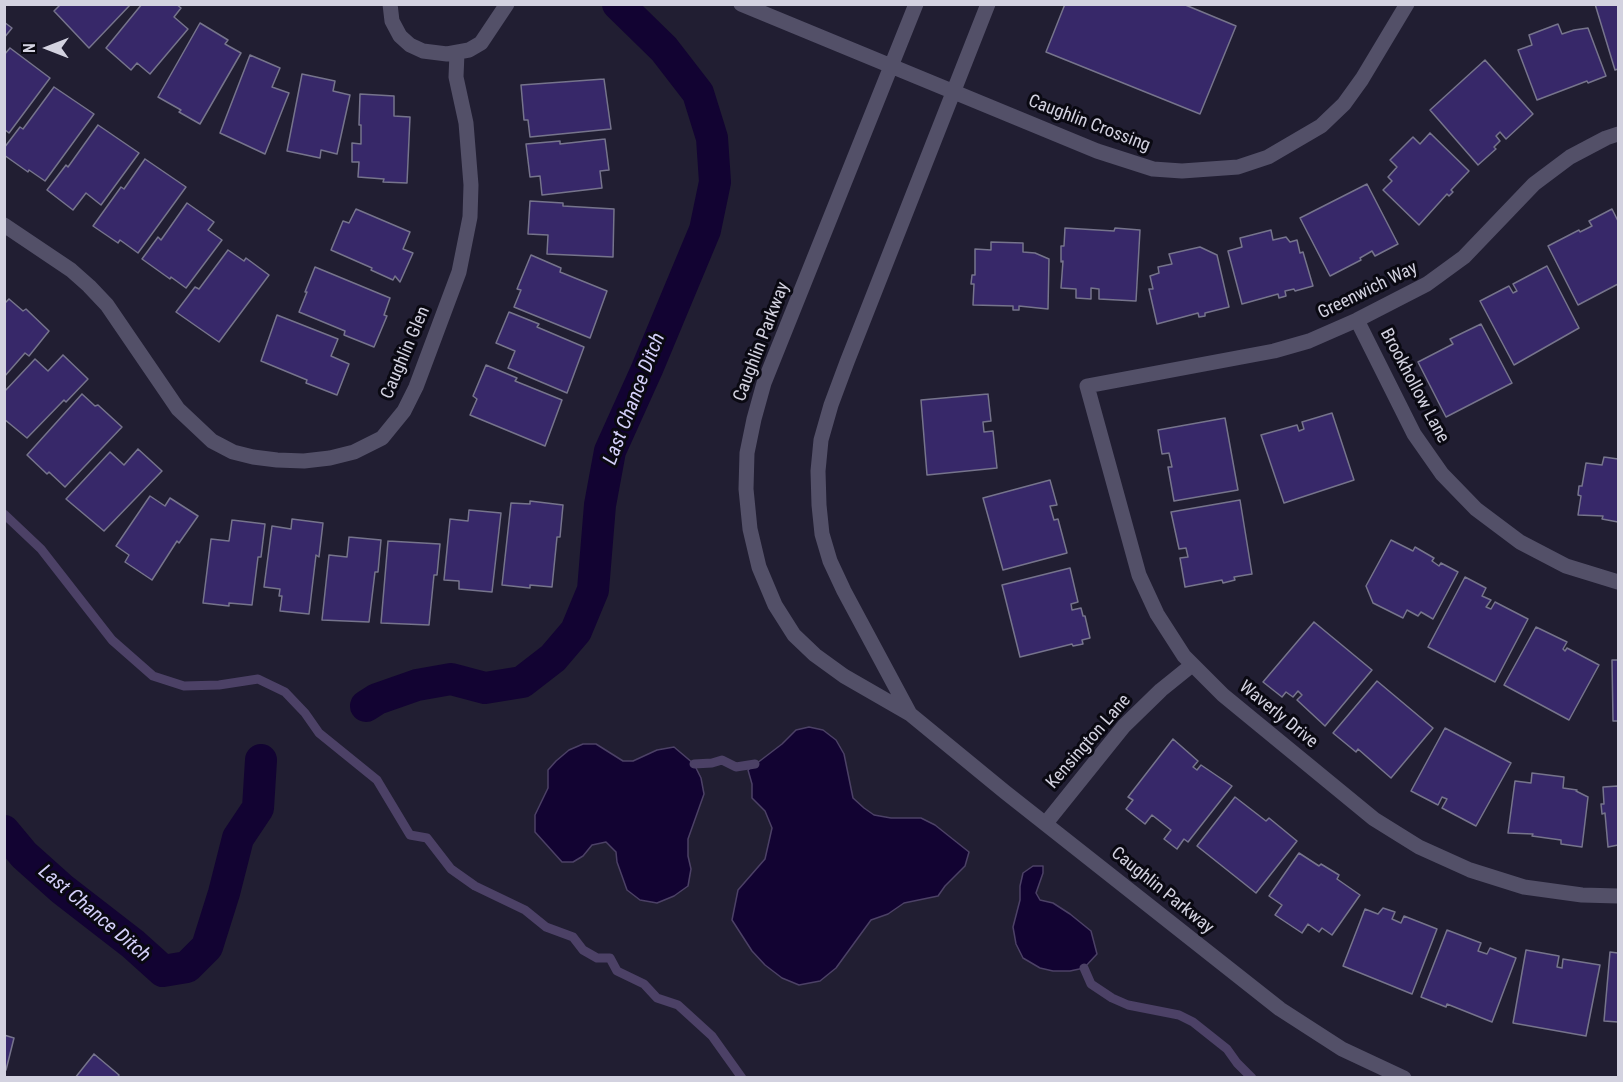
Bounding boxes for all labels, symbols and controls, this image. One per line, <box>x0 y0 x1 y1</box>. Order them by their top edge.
north arrow <box>18 18 78 78</box>
text: N <box>20 43 39 53</box>
street label: Caughlin Crossing <box>1025 91 1153 157</box>
street label: Greenwich Way <box>1315 258 1421 324</box>
street label: Caughlin Parkway <box>729 279 795 405</box>
street label: Caughlin Glen <box>377 304 435 402</box>
street label: Brookhollow Lane <box>1375 325 1453 447</box>
water label: Last Chance Ditch <box>599 330 671 468</box>
street label: Waverly Drive <box>1234 677 1322 753</box>
street label: Kensington Lane <box>1042 690 1136 794</box>
street label: Caughlin Parkway <box>1106 843 1218 939</box>
water label: Last Chance Ditch <box>33 860 155 968</box>

